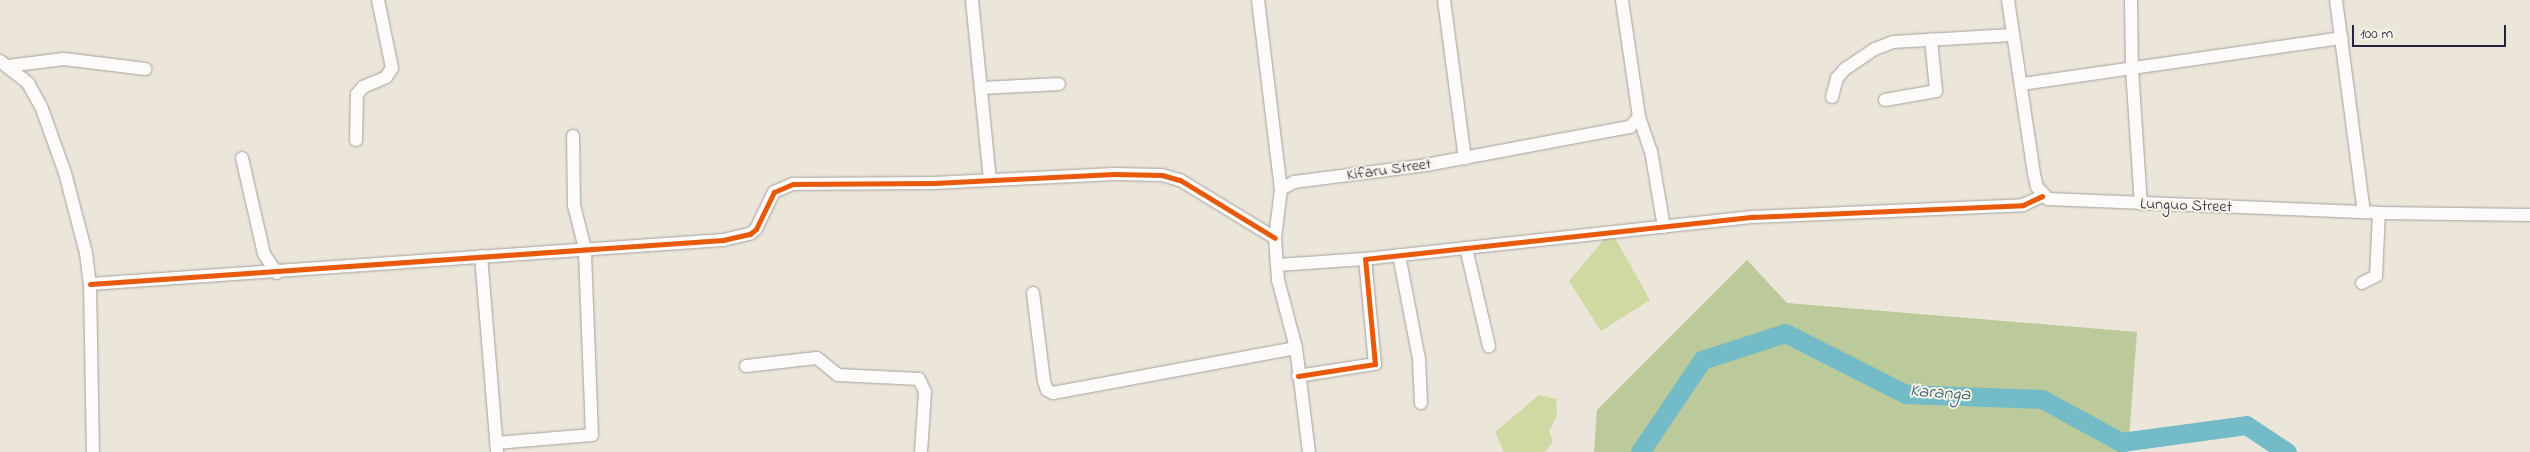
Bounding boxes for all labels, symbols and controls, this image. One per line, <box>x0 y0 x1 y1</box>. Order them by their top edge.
scale bar <box>2355 15 2509 47</box>
text: 100 m <box>2360 23 2393 45</box>
street label: Kifaru Street <box>1346 155 1432 185</box>
street label: Lunguo Street <box>2140 195 2232 217</box>
water label: Karanga <box>1909 381 1971 407</box>

